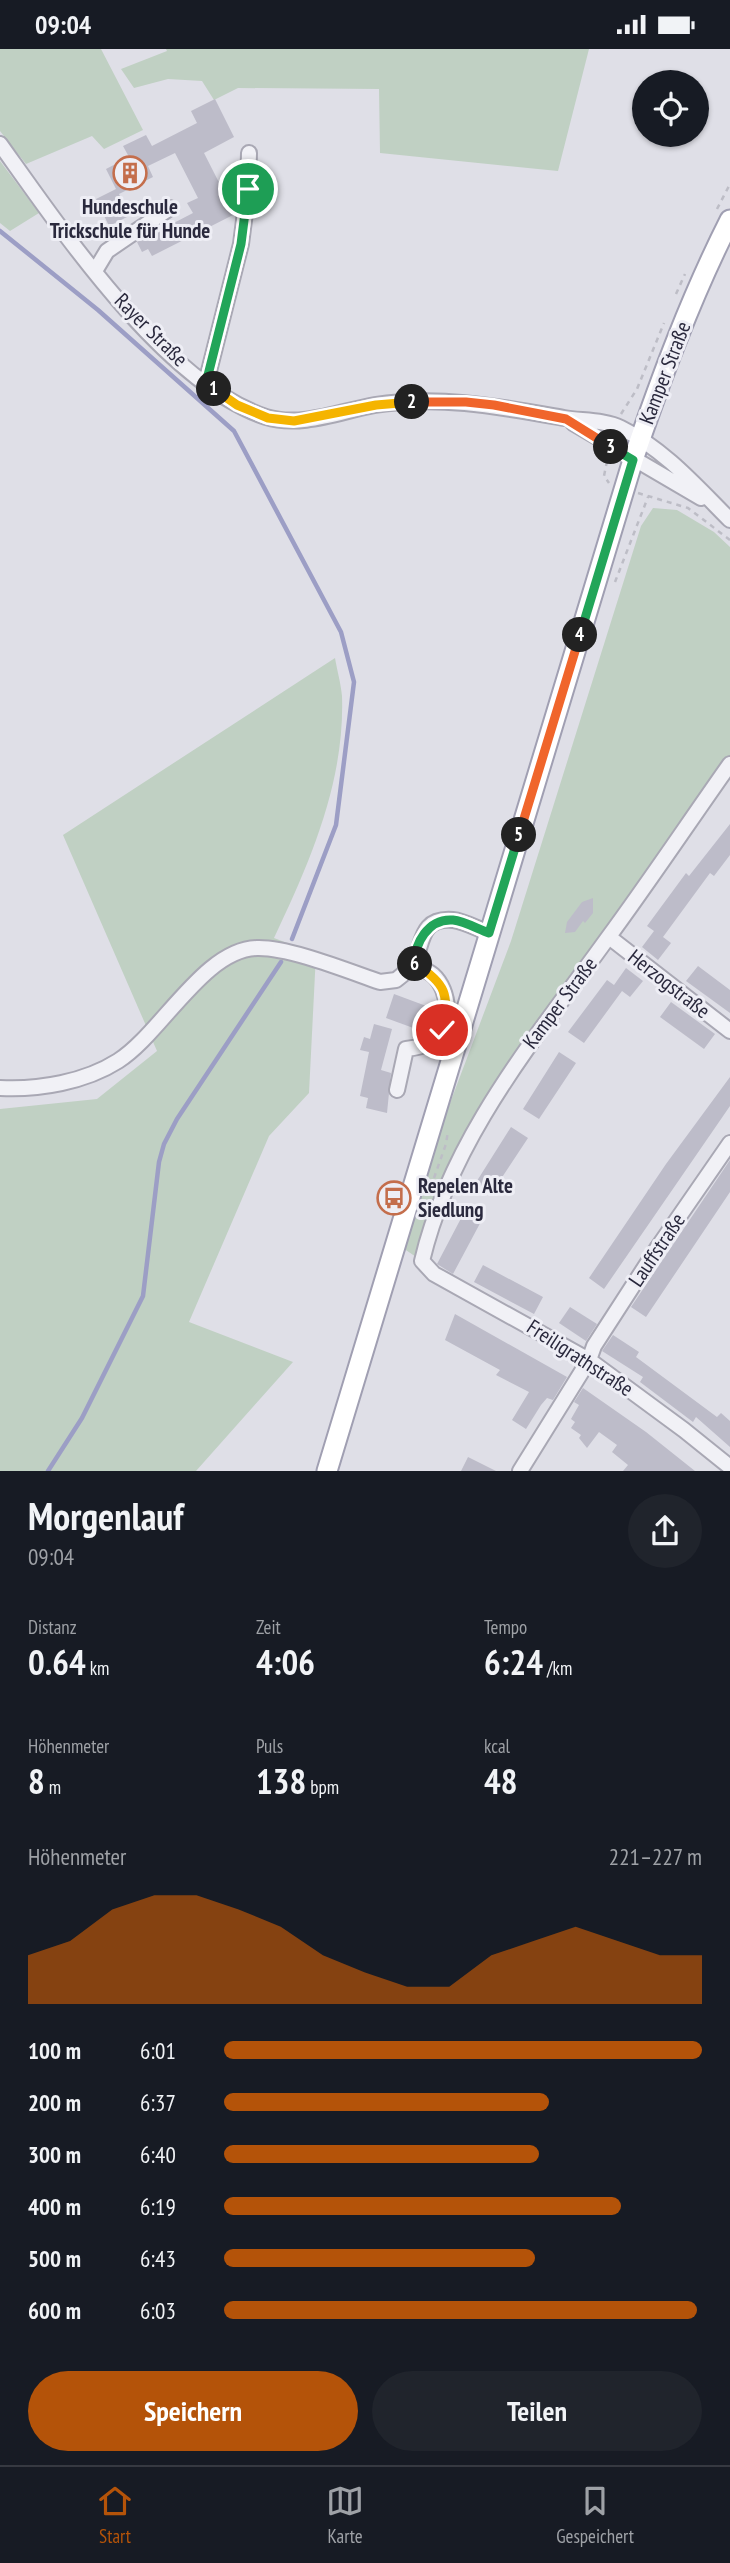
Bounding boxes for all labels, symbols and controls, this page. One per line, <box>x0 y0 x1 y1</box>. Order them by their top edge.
text: 09:04 <box>35 8 91 41</box>
map controls <box>632 70 709 147</box>
button: locate <box>632 70 709 147</box>
building icon: Hundeschule Trickschule für Hunde <box>111 154 149 192</box>
pin <box>218 159 278 219</box>
icon: arrive <box>229 170 267 208</box>
place label: Hundeschule Trickschule für Hunde <box>50 193 210 244</box>
street label: Rayer Straße <box>109 287 194 372</box>
street label: Kamper Straße <box>633 318 696 428</box>
pin: 1 <box>196 371 232 407</box>
text: 1 <box>209 376 218 400</box>
pin: 2 <box>394 385 430 419</box>
text: 2 <box>407 389 416 413</box>
pin: 3 <box>594 429 628 465</box>
text: 3 <box>606 434 615 458</box>
pin: 4 <box>562 617 598 653</box>
text: 4 <box>575 622 584 646</box>
pin: 5 <box>502 817 536 853</box>
text: 5 <box>514 822 523 846</box>
street label: Herzogstraße <box>623 943 716 1024</box>
pin: 6 <box>398 947 432 981</box>
text: 6 <box>410 951 419 975</box>
street label: Kamper Straße <box>516 952 603 1054</box>
pin <box>412 1000 472 1060</box>
icon: check <box>423 1011 461 1049</box>
place label: Repelen Alte Siedlung <box>418 1172 513 1223</box>
bus stop icon: Repelen Alte Siedlung <box>375 1179 413 1217</box>
street label: Lauffstraße <box>622 1208 691 1292</box>
street label: Freiligrathstraße <box>522 1313 638 1402</box>
text: Morgenlauf <box>28 1491 183 1540</box>
button: share <box>628 1494 702 1568</box>
text: 09:04 <box>28 1542 74 1571</box>
text: Distanz <box>28 1615 77 1639</box>
text: Zeit <box>256 1615 281 1639</box>
text: Tempo <box>484 1615 527 1639</box>
text: 0.64 <box>28 1639 86 1685</box>
text: 4:06 <box>256 1639 315 1685</box>
text: 6:24 <box>484 1639 543 1685</box>
text: km <box>86 1656 109 1680</box>
text: /km <box>543 1656 572 1680</box>
text: Höhenmeter <box>28 1734 109 1758</box>
text: Puls <box>256 1734 283 1758</box>
text: kcal <box>484 1734 510 1758</box>
text: 8 <box>28 1758 45 1804</box>
text: 138 <box>256 1758 306 1804</box>
text: 48 <box>484 1758 517 1804</box>
text: m <box>45 1775 61 1799</box>
text: bpm <box>306 1775 339 1799</box>
text: Höhenmeter <box>28 1842 126 1871</box>
text: 221–227 m <box>609 1842 702 1871</box>
text: 100 m <box>28 2036 81 2065</box>
text: 6:01 <box>140 2036 176 2065</box>
text: 200 m <box>28 2088 81 2117</box>
text: 6:37 <box>140 2088 176 2117</box>
text: 300 m <box>28 2140 81 2169</box>
text: 6:40 <box>140 2140 176 2169</box>
text: 400 m <box>28 2192 81 2221</box>
text: 6:19 <box>140 2192 176 2221</box>
text: 500 m <box>28 2244 81 2273</box>
text: 6:43 <box>140 2244 176 2273</box>
text: 600 m <box>28 2296 81 2325</box>
text: 6:03 <box>140 2296 176 2325</box>
button: Speichern <box>28 2371 358 2451</box>
button: Teilen <box>372 2371 702 2451</box>
tab: Start <box>96 2482 134 2548</box>
tab: Karte <box>326 2482 364 2548</box>
tab: Gespeichert <box>556 2482 634 2548</box>

